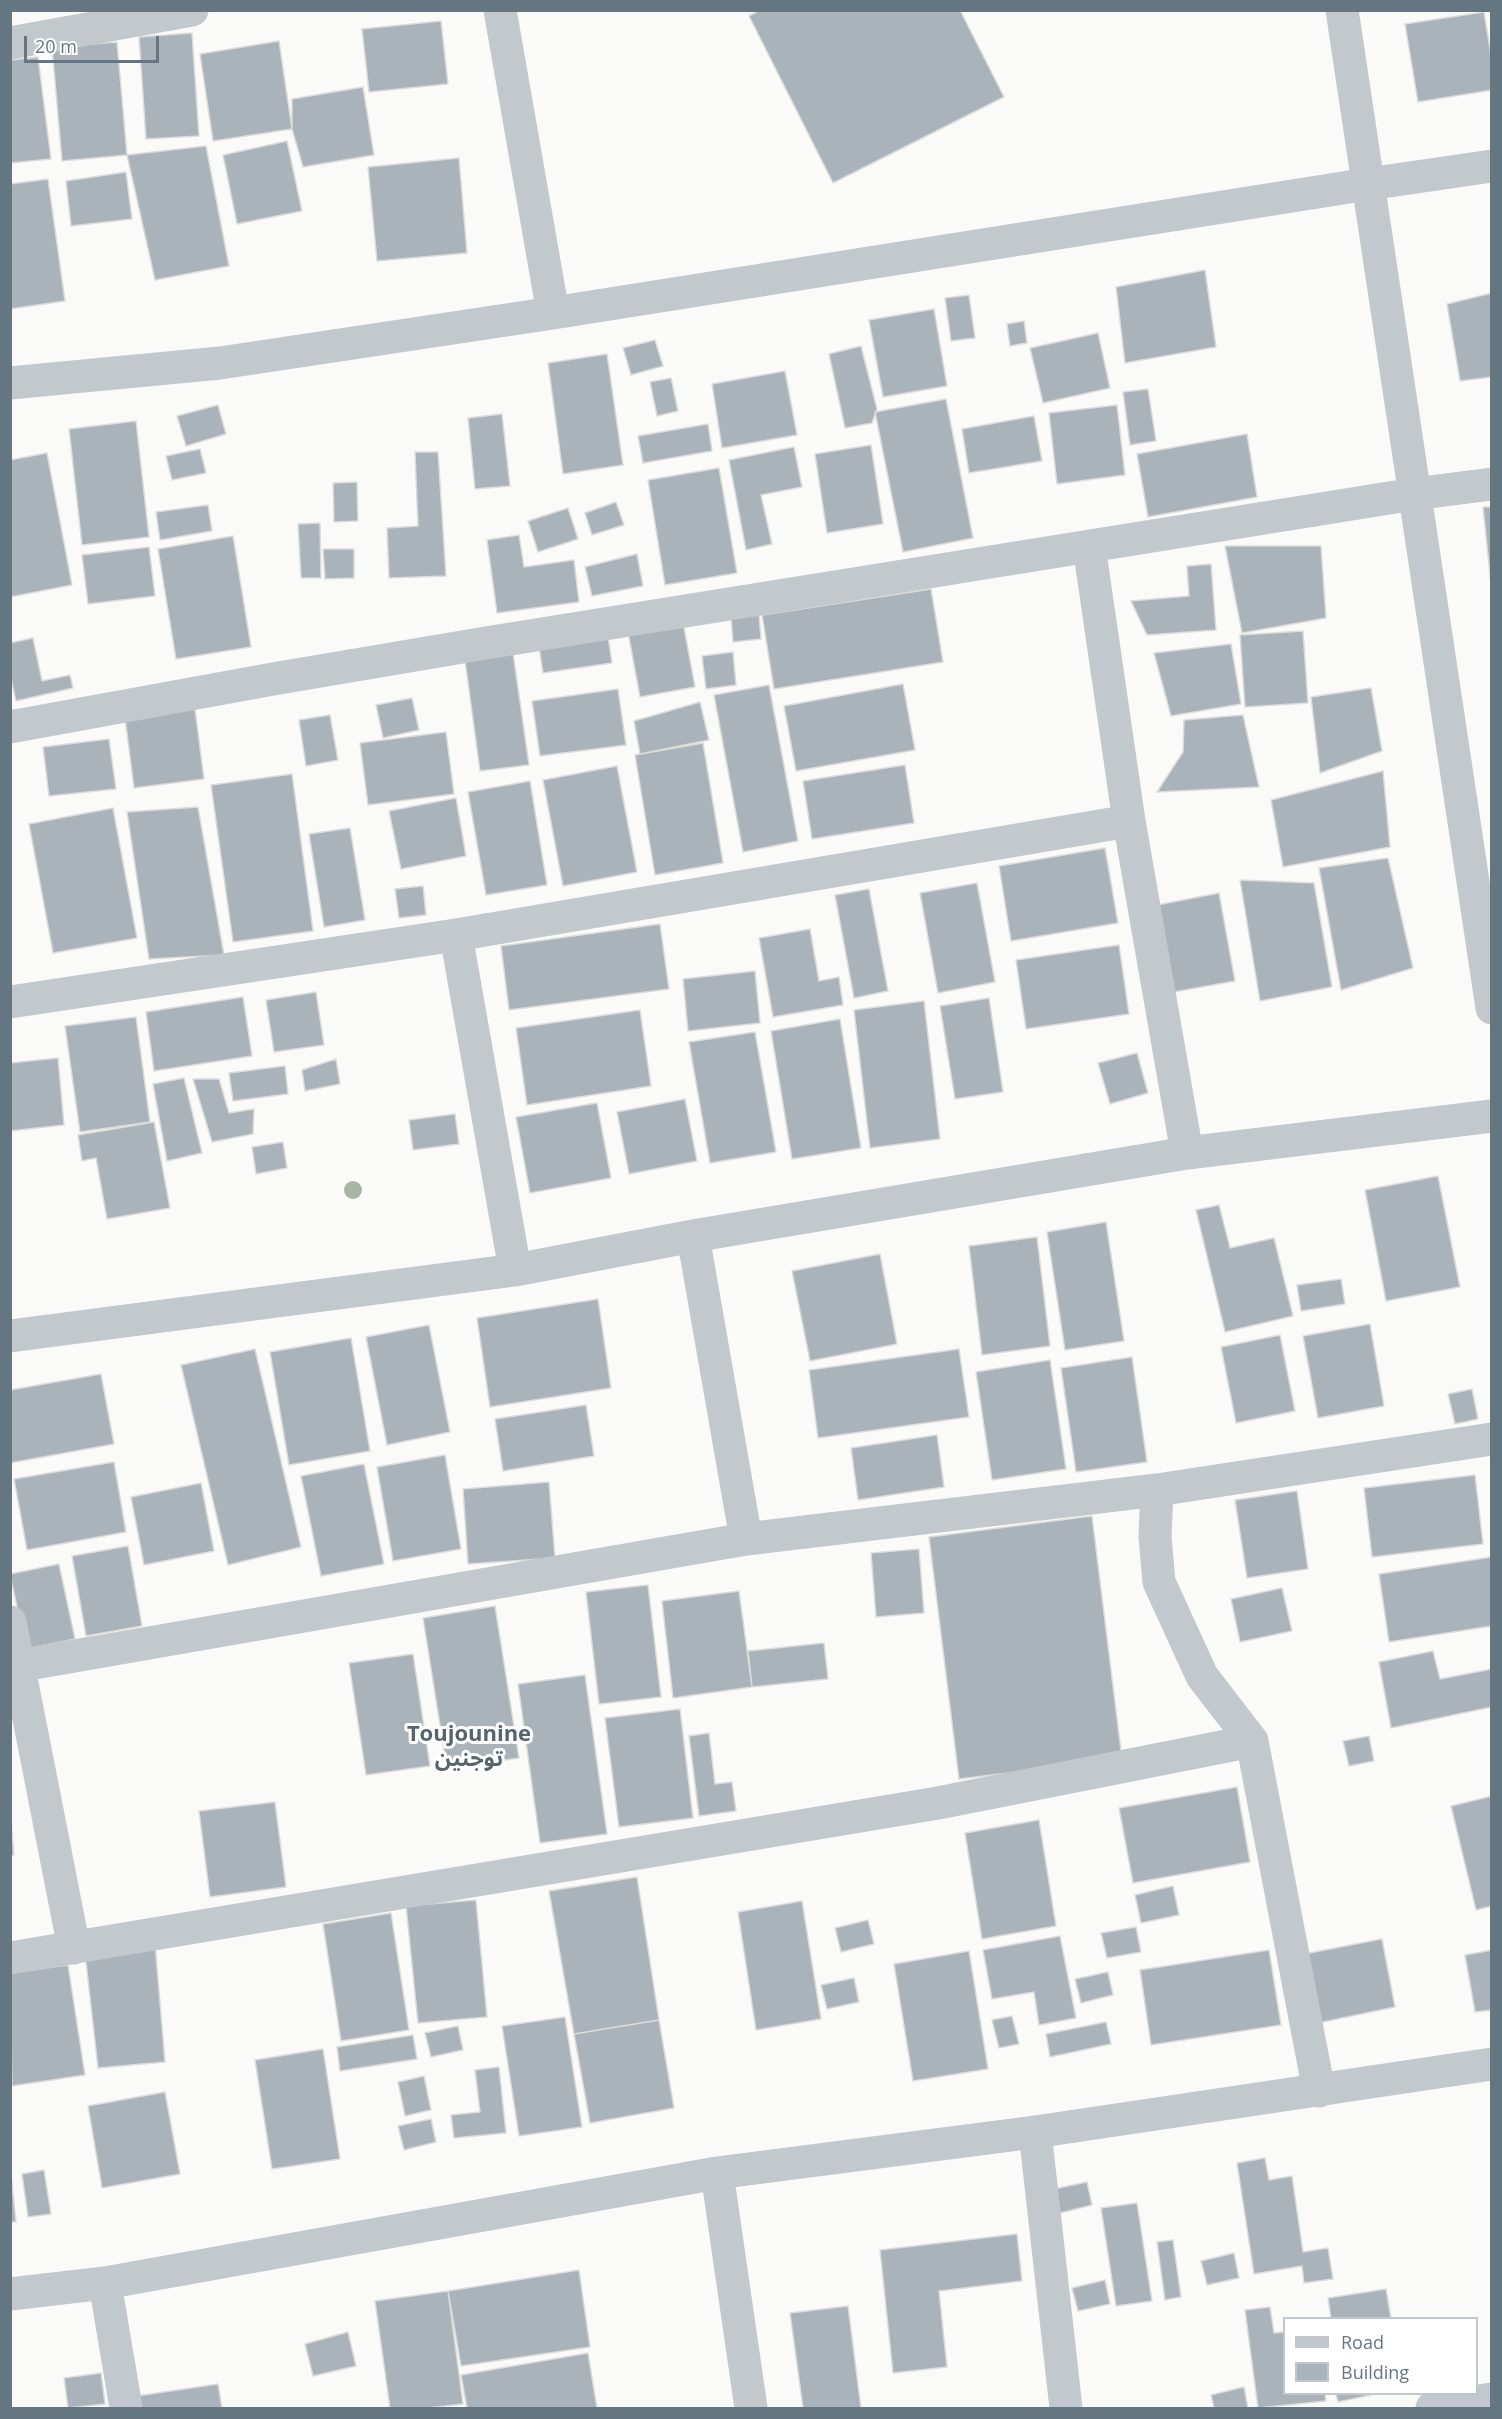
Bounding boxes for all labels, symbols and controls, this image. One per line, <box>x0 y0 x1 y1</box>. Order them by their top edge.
scale bar <box>27 24 162 62</box>
text: 20 m <box>35 34 77 58</box>
district label: Toujounine توجنين <box>407 1722 531 1774</box>
legend <box>1283 2317 1478 2395</box>
text: Road <box>1341 2330 1384 2354</box>
text: Building <box>1341 2360 1409 2384</box>

